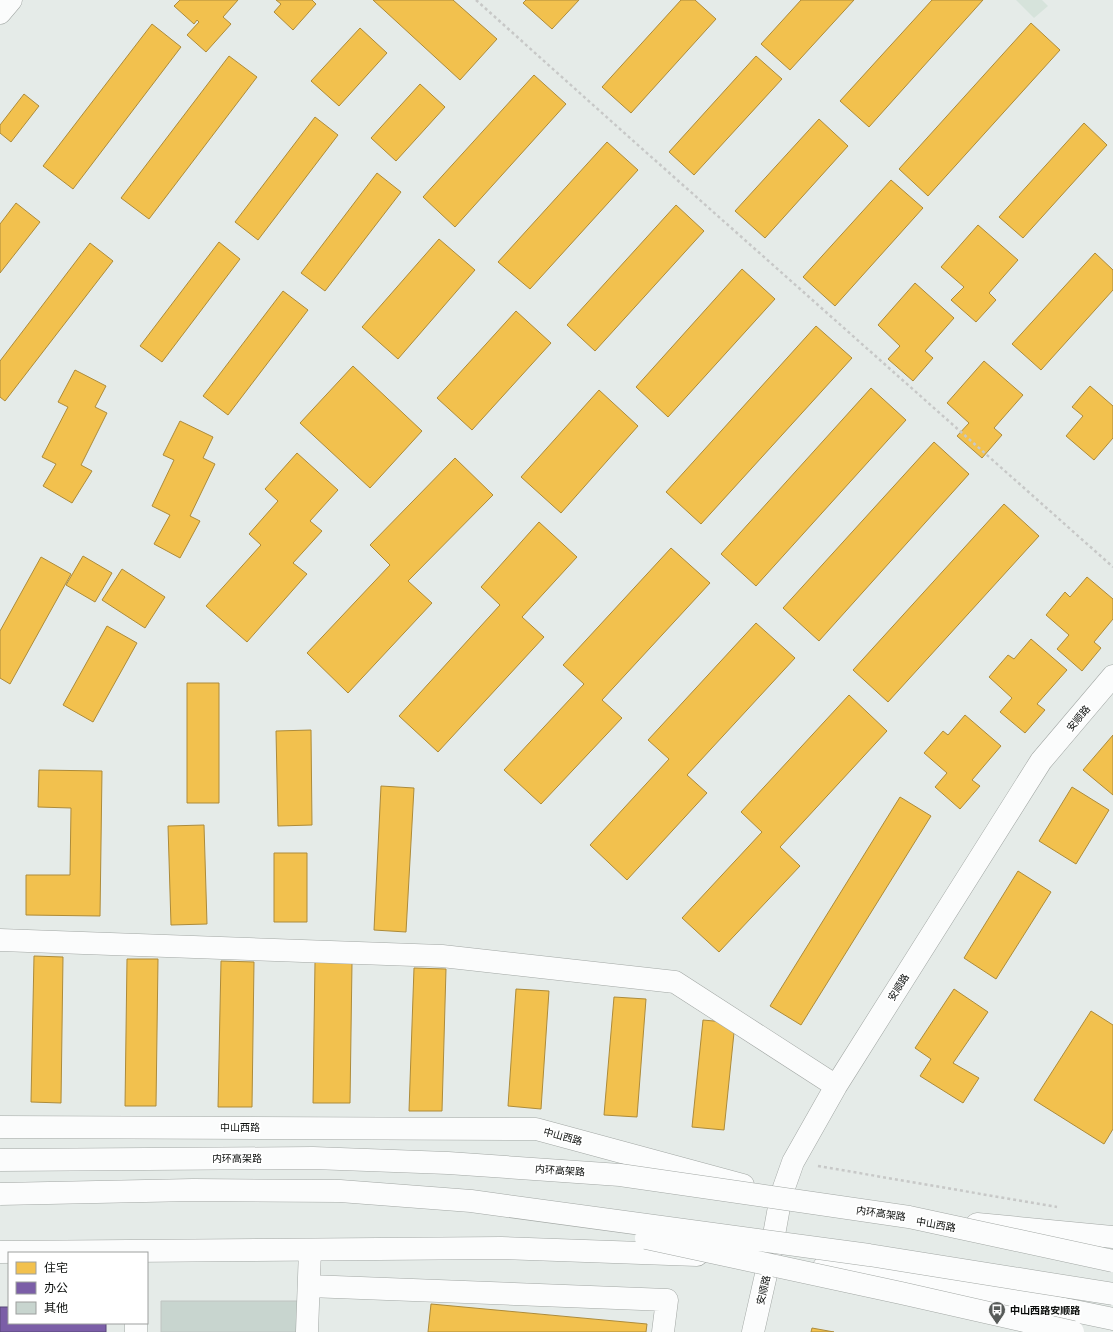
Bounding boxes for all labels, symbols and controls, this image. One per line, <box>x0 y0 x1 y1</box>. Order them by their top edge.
street label: 安顺路 <box>1062 701 1093 734</box>
street label: 安顺路 <box>883 970 912 1003</box>
street label: 中山西路 <box>220 1119 260 1134</box>
street label: 中山西路 <box>542 1123 584 1148</box>
street label: 内环高架路 <box>212 1150 262 1165</box>
street label: 内环高架路 <box>535 1160 585 1179</box>
street label: 内环高架路 <box>855 1202 907 1223</box>
street label: 中山西路 <box>915 1213 957 1234</box>
legend <box>8 1252 148 1324</box>
text: 住宅 <box>44 1258 68 1276</box>
street label: 安顺路 <box>752 1274 773 1306</box>
text: 办公 <box>44 1278 68 1296</box>
text: 其他 <box>44 1298 68 1316</box>
bus stop icon: 中山西路安顺路 <box>987 1300 1007 1325</box>
place label: 中山西路安顺路 <box>1010 1302 1081 1317</box>

